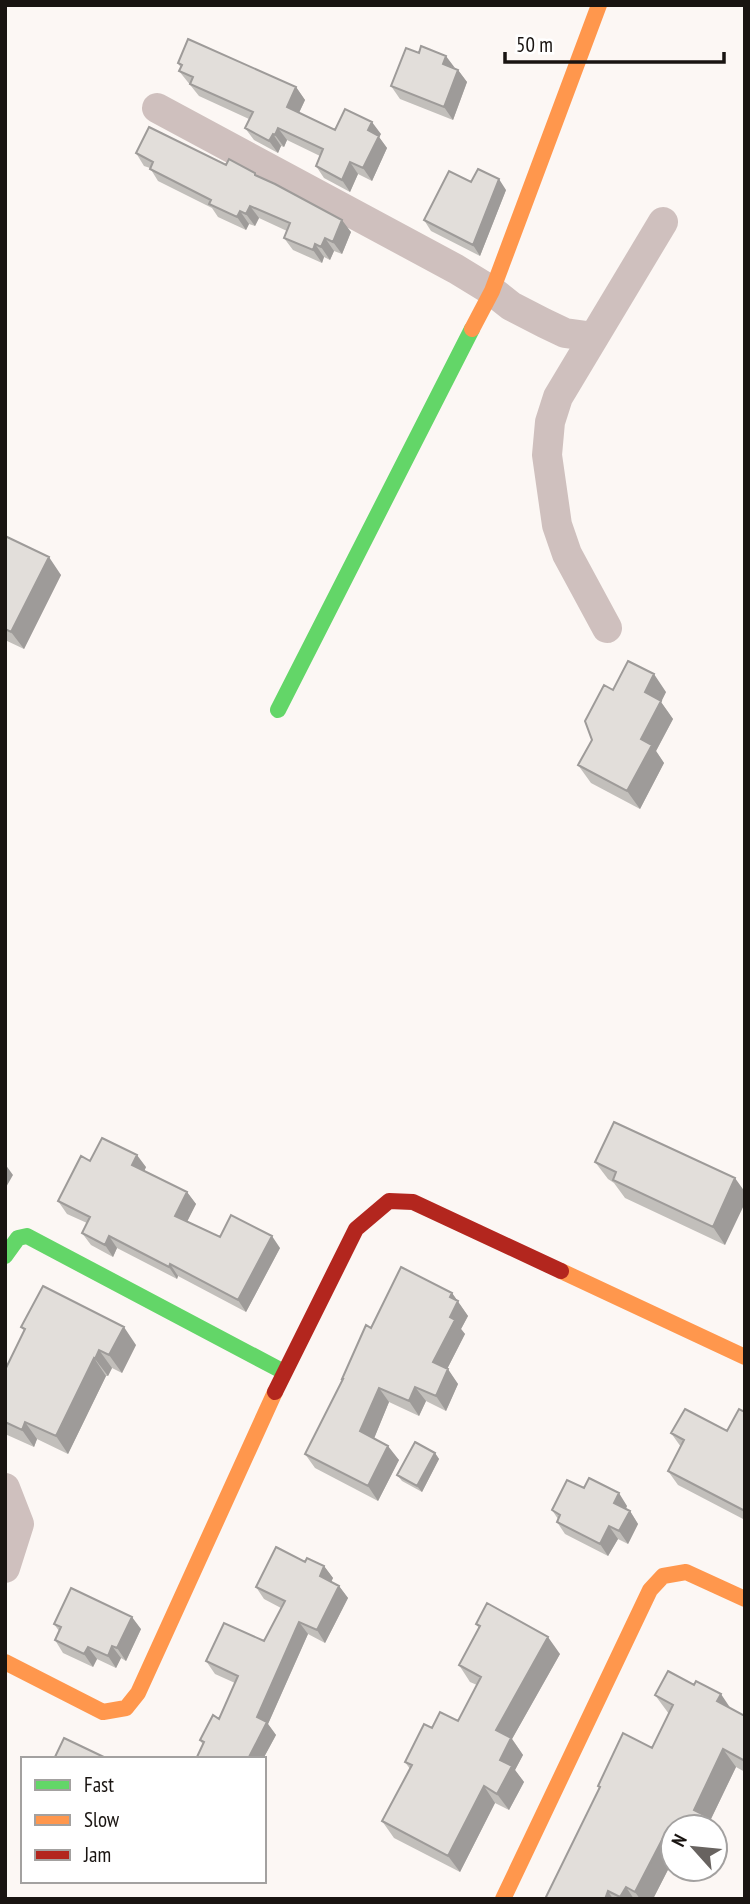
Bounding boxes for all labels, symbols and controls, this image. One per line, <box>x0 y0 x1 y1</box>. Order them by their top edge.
scale bar <box>505 21 724 65</box>
text: 50 m <box>516 31 553 58</box>
legend <box>21 1757 266 1883</box>
text: Fast <box>84 1771 114 1798</box>
text: Slow <box>84 1806 120 1833</box>
north arrow <box>659 1813 729 1883</box>
text: N <box>666 1830 692 1850</box>
text: Jam <box>83 1841 111 1868</box>

